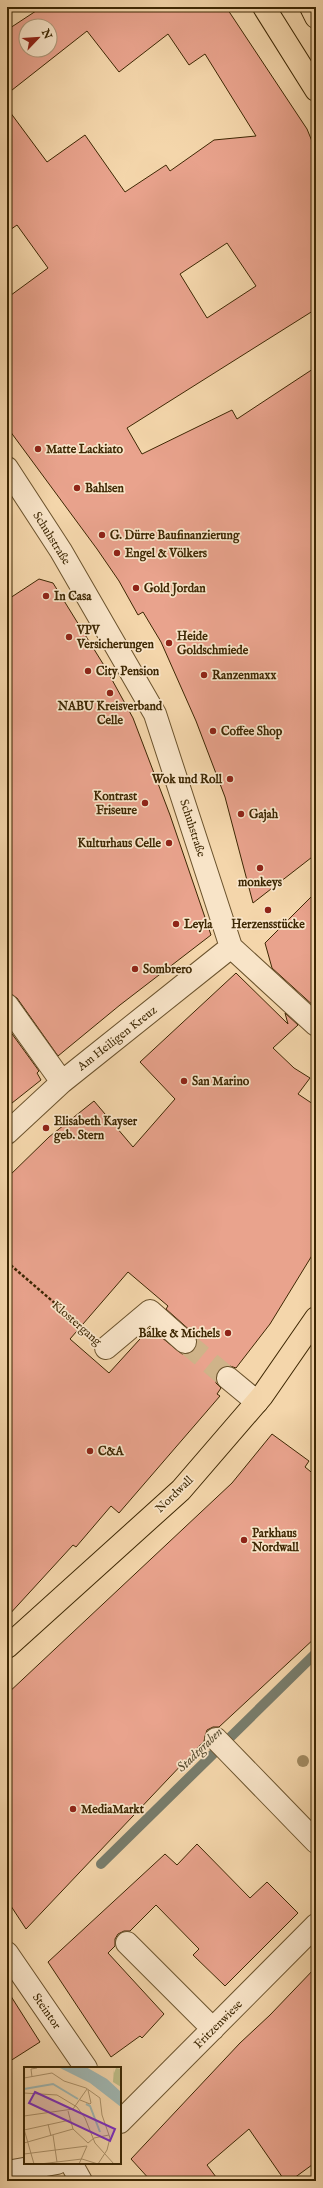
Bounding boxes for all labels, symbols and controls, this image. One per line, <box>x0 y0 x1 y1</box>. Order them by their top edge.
north arrow <box>18 18 58 58</box>
text: N <box>37 26 55 42</box>
place label: Matte Lackiato <box>46 442 124 457</box>
marker: Matte Lackiato <box>33 444 43 454</box>
place label: Bahlsen <box>85 481 125 496</box>
marker: Bahlsen <box>72 483 82 493</box>
street label: Schuhstraße <box>29 509 74 568</box>
place label: G. Dürre Baufinanzierung <box>110 528 240 544</box>
marker: G. Dürre Baufinanzierung <box>97 530 107 540</box>
place label: Engel & Völkers <box>125 546 208 562</box>
marker: Engel & Völkers <box>112 548 122 558</box>
place label: Gold Jordan <box>144 581 206 597</box>
marker: Gold Jordan <box>131 583 141 593</box>
place label: In Casa <box>54 589 92 604</box>
marker: In Casa <box>41 591 51 601</box>
place label: VPV Versicherungen <box>76 623 155 653</box>
place label: Heide Goldschmiede <box>177 629 249 658</box>
marker: VPV Versicherungen <box>64 632 74 642</box>
marker: Heide Goldschmiede <box>164 638 174 648</box>
place label: City Pension <box>96 664 160 680</box>
marker: City Pension <box>83 666 93 676</box>
place label: Ranzenmaxx <box>212 668 276 683</box>
marker: Ranzenmaxx <box>199 670 209 680</box>
marker: NABU Kreisverband Celle <box>105 688 115 698</box>
place label: NABU Kreisverband Celle <box>57 699 163 728</box>
place label: Coffee Shop <box>221 724 283 740</box>
marker: Coffee Shop <box>208 726 218 736</box>
place label: Wok und Roll <box>151 772 223 787</box>
marker: Wok und Roll <box>225 774 235 784</box>
place label: Kontrast Friseure <box>94 789 138 818</box>
street label: Schuhstraße <box>176 797 209 859</box>
marker: Kontrast Friseure <box>140 798 150 808</box>
place label: Gajah <box>249 807 279 823</box>
marker: Gajah <box>236 809 246 819</box>
place label: Kulturhaus Celle <box>77 836 161 851</box>
marker: Kulturhaus Celle <box>164 838 174 848</box>
marker: monkeys <box>255 863 265 873</box>
place label: monkeys <box>238 875 283 891</box>
marker: Herzensstücke <box>263 905 273 915</box>
place label: Leyla <box>183 917 213 933</box>
place label: Herzensstücke <box>231 917 305 932</box>
marker: Leyla <box>171 919 181 929</box>
place label: Sombrero <box>143 962 193 977</box>
marker: Sombrero <box>130 964 140 974</box>
street label: Am Heiligen Kreuz <box>74 1002 160 1075</box>
place label: San Marino <box>192 1074 250 1089</box>
marker: San Marino <box>179 1076 189 1086</box>
place label: Elisabeth Kayser geb. Stern <box>54 1114 138 1144</box>
marker: Elisabeth Kayser geb. Stern <box>41 1123 51 1133</box>
street label: Klostergang <box>49 1298 105 1349</box>
place label: Balke & Michels <box>139 1326 221 1341</box>
marker: Balke & Michels <box>223 1328 233 1338</box>
place label: C&A <box>98 1444 125 1459</box>
marker: C&A <box>85 1446 95 1456</box>
street label: Nordwall <box>152 1472 197 1516</box>
place label: Parkhaus Nordwall <box>251 1526 300 1555</box>
marker: Parkhaus Nordwall <box>239 1535 249 1545</box>
water label: Stadtgraben <box>173 1724 227 1777</box>
place label: MediaMarkt <box>81 1802 145 1817</box>
marker: MediaMarkt <box>68 1804 78 1814</box>
street label: Steintor <box>29 1990 65 2033</box>
street label: Fritzenwiese <box>191 1997 246 2052</box>
inset map <box>24 2067 121 2164</box>

